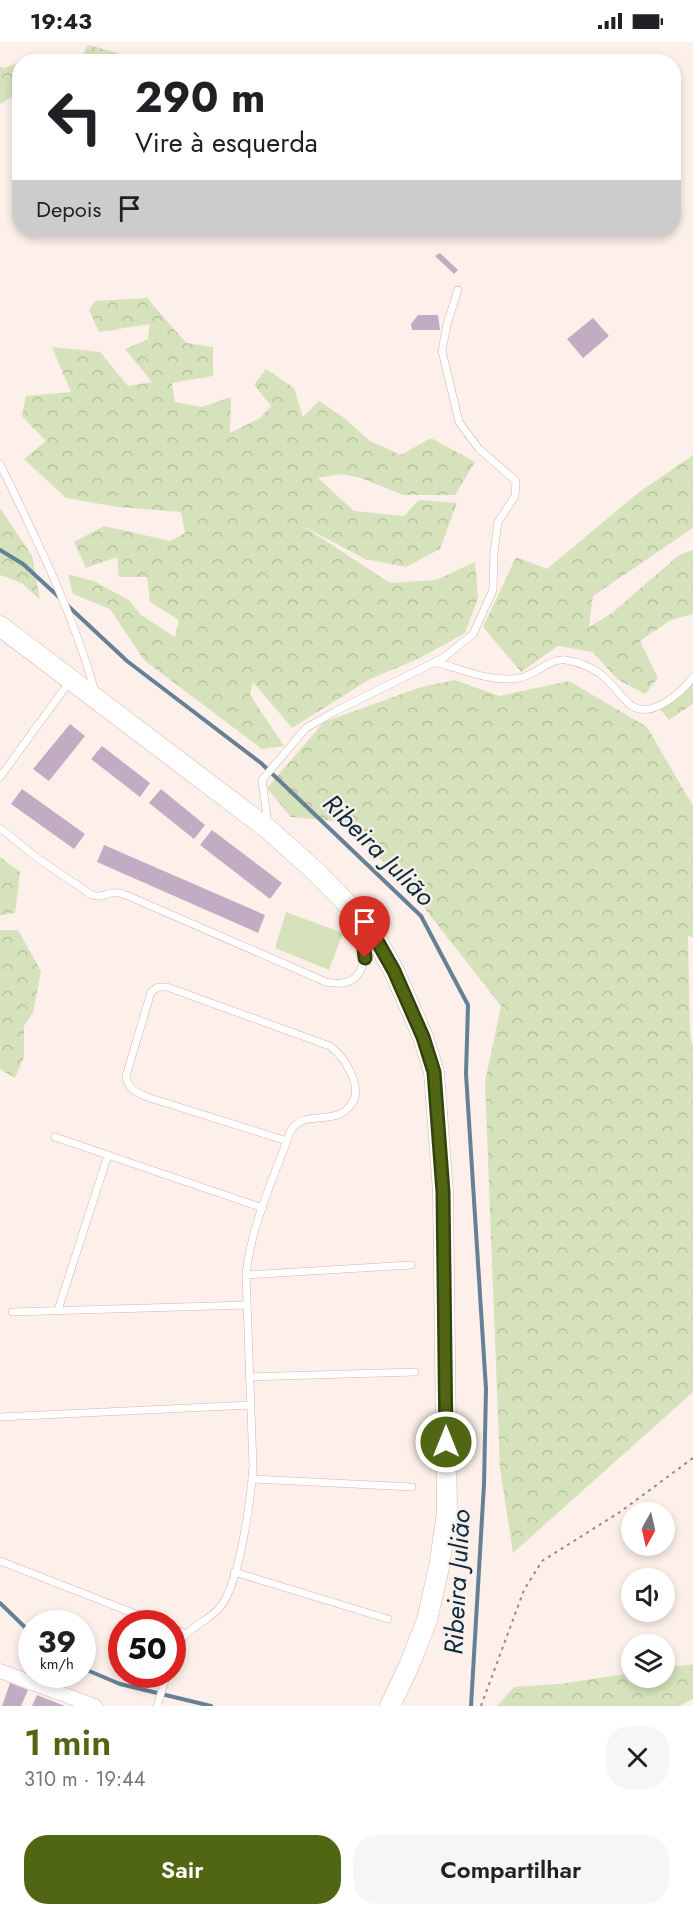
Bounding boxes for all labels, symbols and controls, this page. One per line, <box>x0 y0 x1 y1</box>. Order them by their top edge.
text: 19:43 <box>30 5 92 37</box>
text: 290 m <box>135 67 266 128</box>
icon: left <box>36 78 114 156</box>
text: Vire à esquerda <box>135 123 318 162</box>
icon: arrive <box>113 192 146 225</box>
text: Depois <box>36 193 101 225</box>
water label: Ribeira Julião <box>314 785 444 915</box>
pin <box>339 896 390 958</box>
icon: arrive <box>348 905 381 938</box>
position arrow <box>414 1410 478 1474</box>
north arrow <box>621 1502 675 1556</box>
map controls <box>621 1502 675 1688</box>
water label: Ribeira Julião <box>434 1508 480 1656</box>
button: sound <box>621 1568 675 1622</box>
speed limit sign: 50 <box>108 1610 186 1688</box>
text: 39 <box>38 1620 76 1663</box>
button: layers <box>621 1634 675 1688</box>
text: km/h <box>40 1653 74 1675</box>
text: 1 min <box>24 1716 111 1768</box>
button: close <box>606 1726 669 1789</box>
text: 310 m · 19:44 <box>24 1765 145 1794</box>
button: Sair <box>24 1835 341 1904</box>
button: Compartilhar <box>353 1835 669 1904</box>

